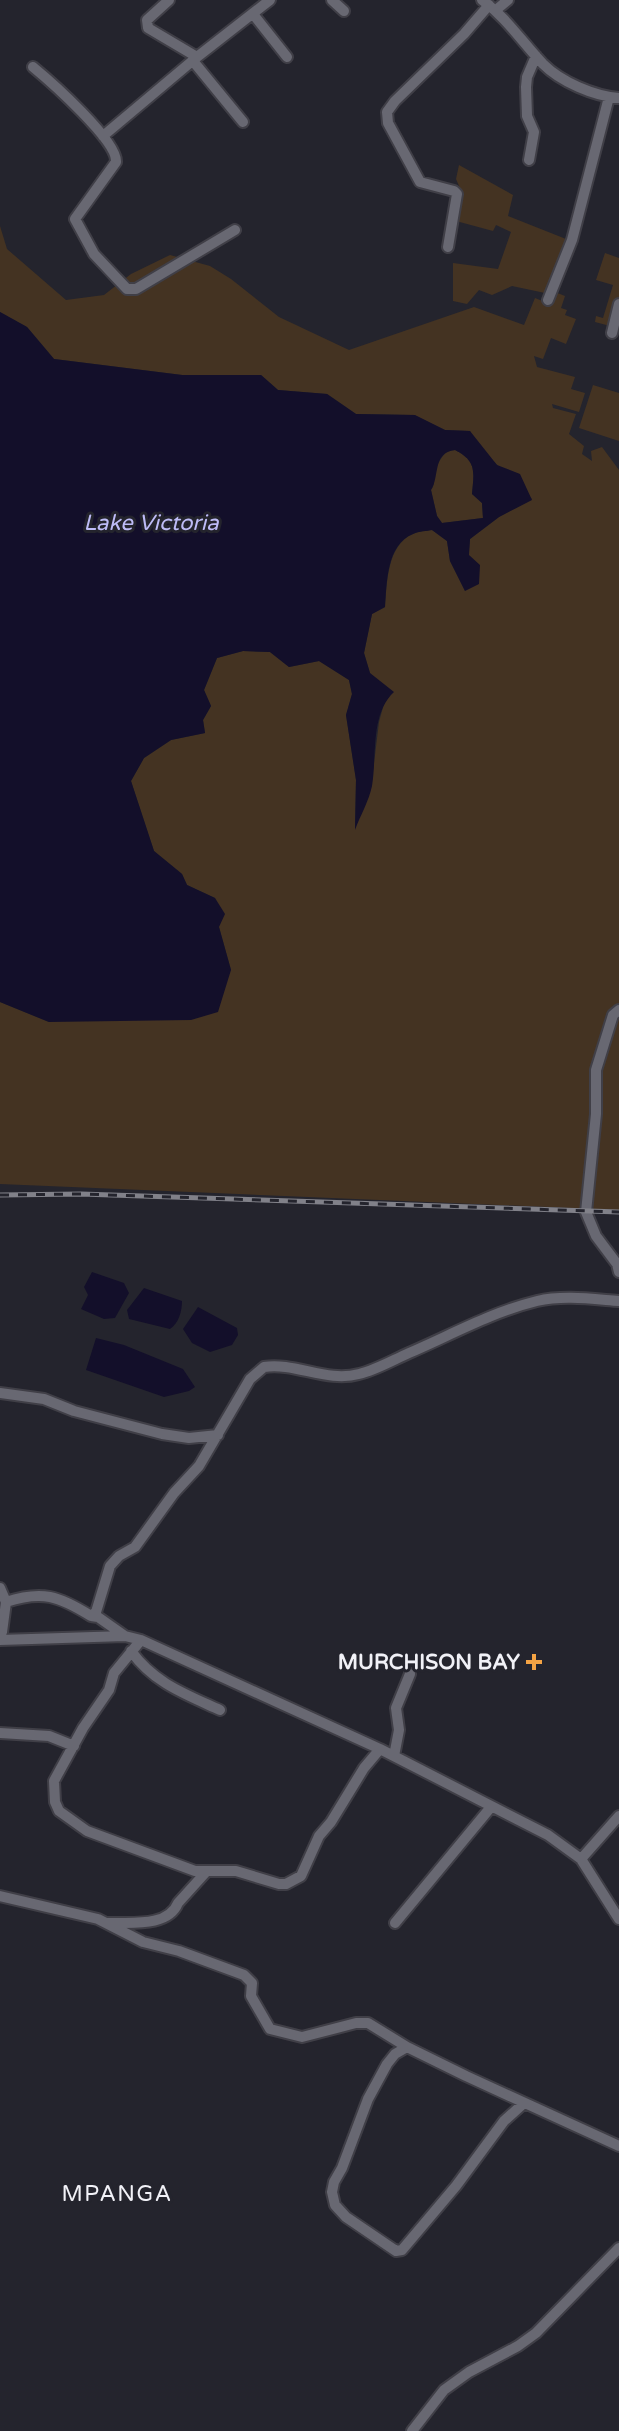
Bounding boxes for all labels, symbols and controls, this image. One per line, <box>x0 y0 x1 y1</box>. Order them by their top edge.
water label: Lake Victoria <box>83 510 219 536</box>
place label: MURCHISON BAY <box>338 1650 521 1675</box>
marker: MURCHISON BAY <box>525 1653 543 1671</box>
district label: MPANGA <box>61 2181 173 2207</box>

